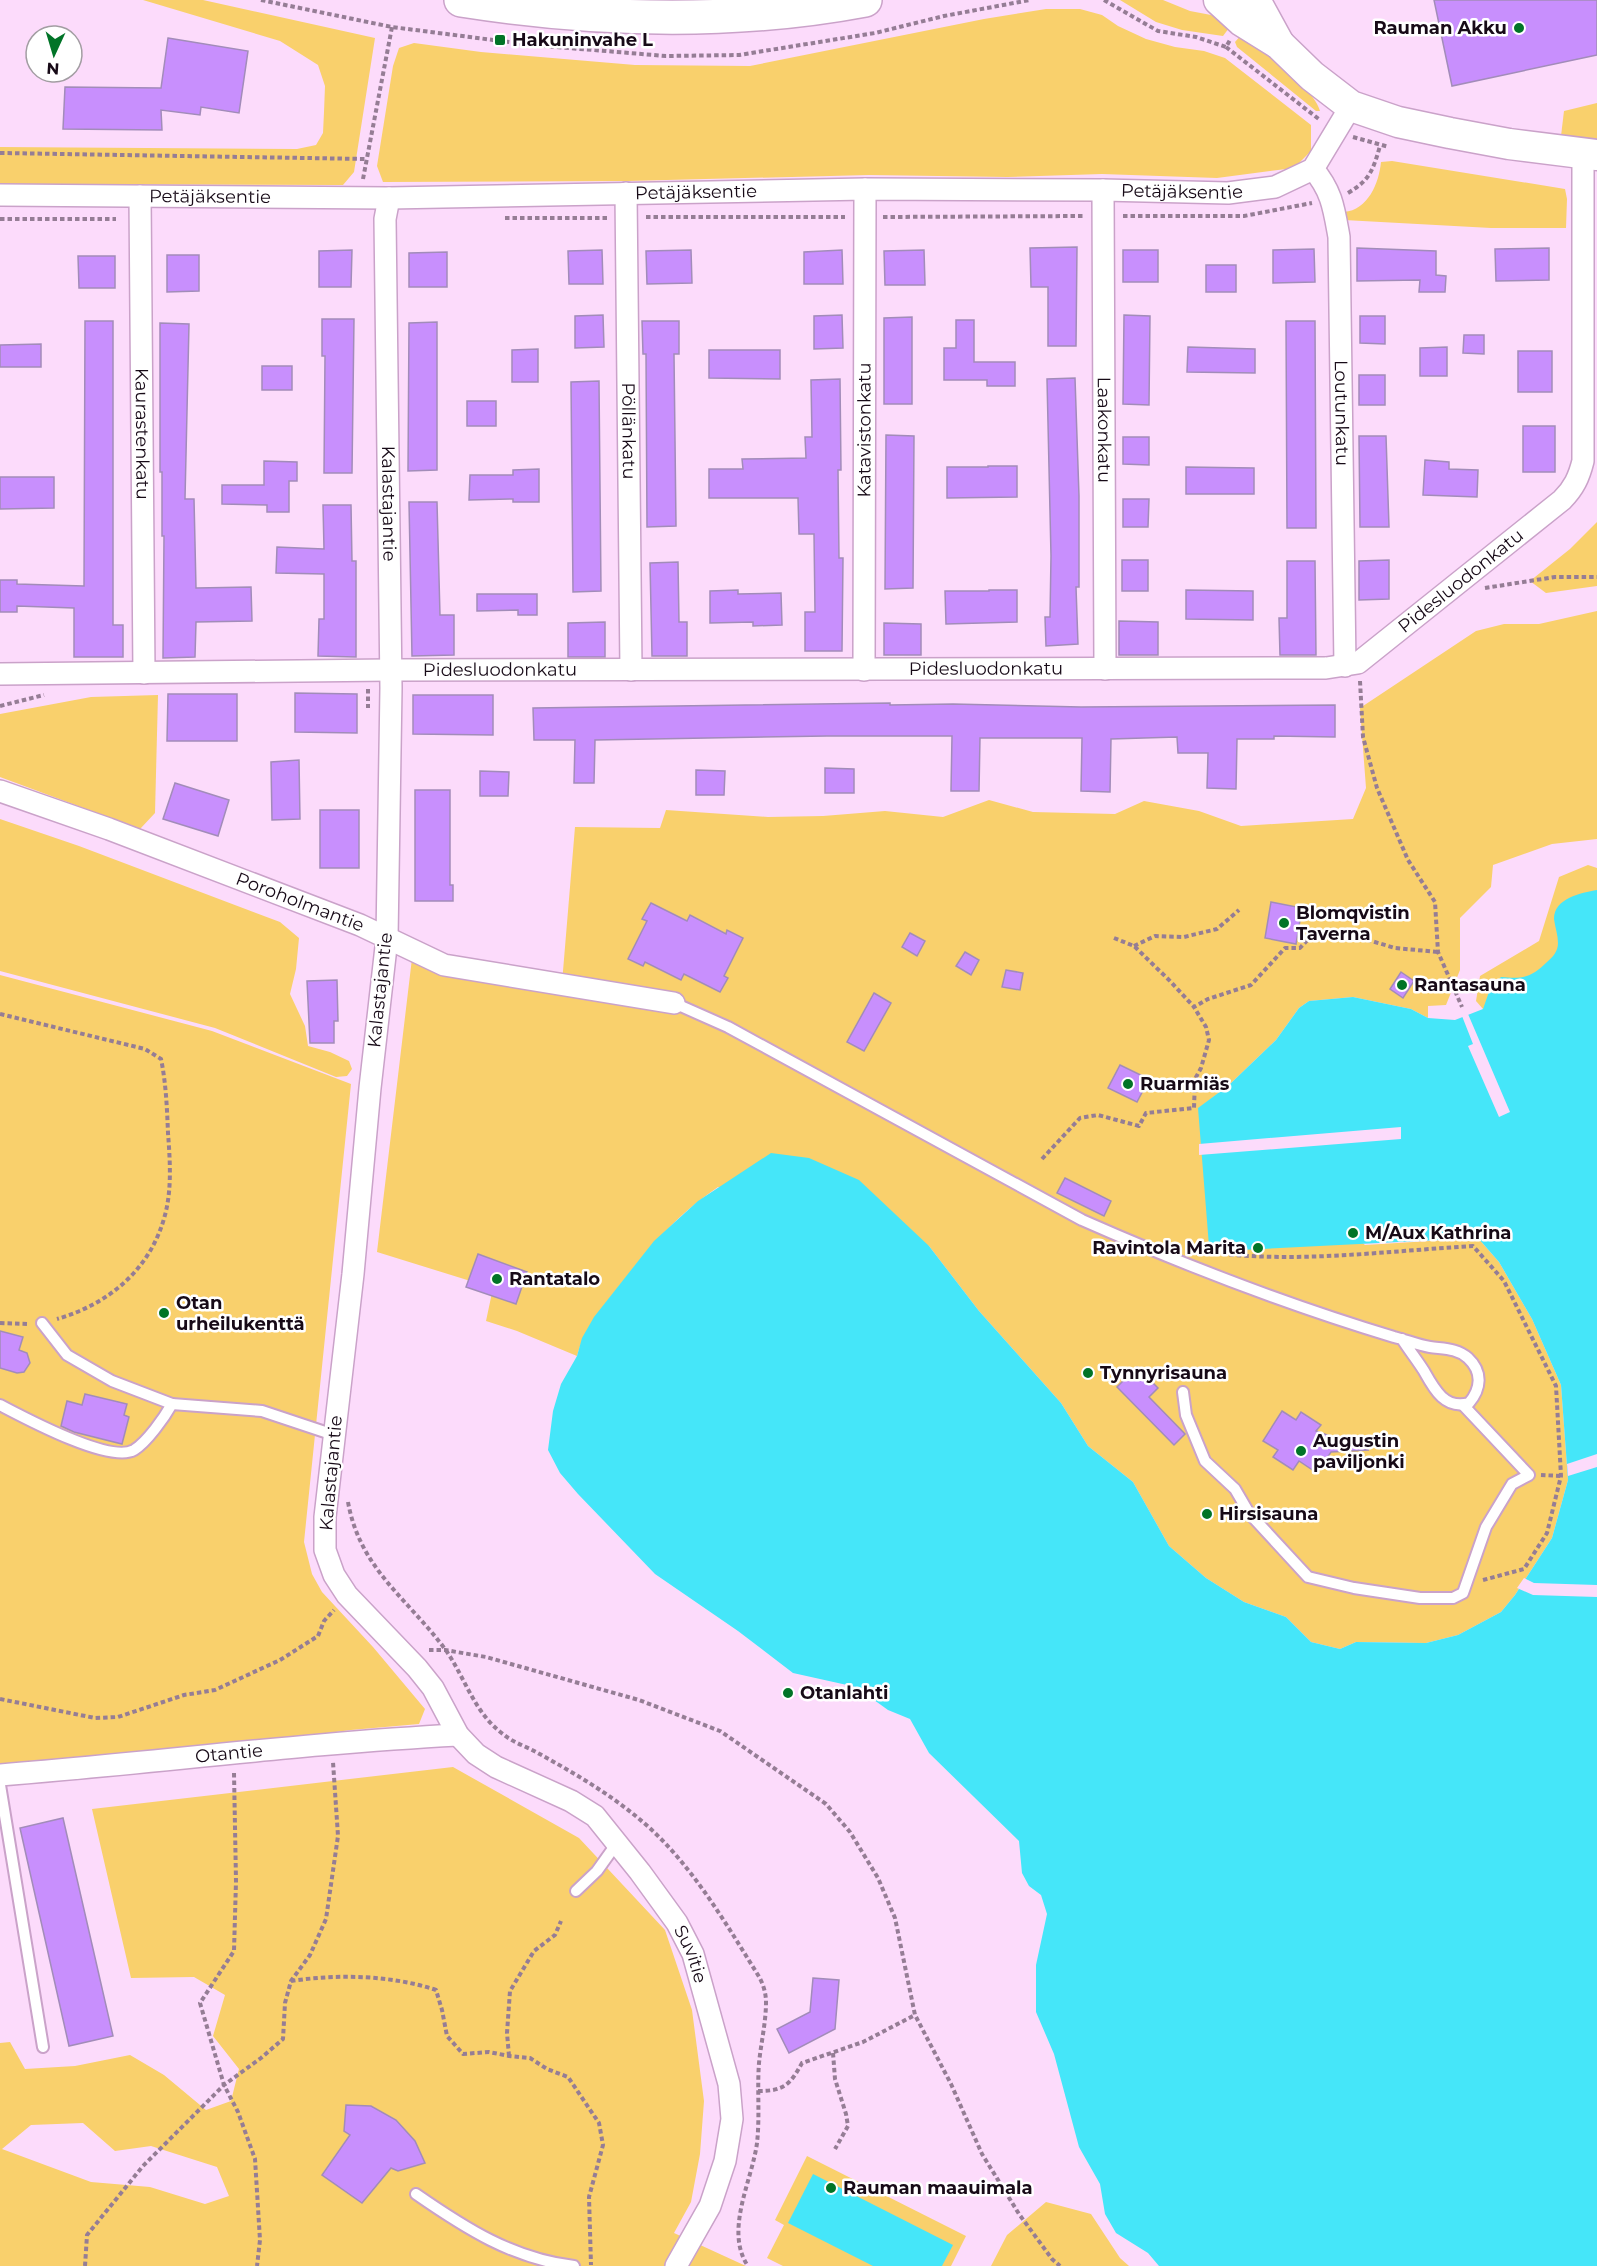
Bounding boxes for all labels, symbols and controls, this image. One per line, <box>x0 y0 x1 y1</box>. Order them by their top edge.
place label: Rauman Akku <box>1373 17 1507 39</box>
marker: Rauman Akku <box>1512 21 1526 35</box>
north arrow <box>24 24 84 84</box>
place label: Hakuninvahe L <box>512 29 653 51</box>
marker: Hakuninvahe L <box>493 33 507 47</box>
text: N <box>46 59 60 78</box>
street label: Petäjäksentie <box>1121 179 1244 204</box>
street label: Petäjäksentie <box>635 180 757 204</box>
street label: Petäjäksentie <box>149 185 271 208</box>
street label: Loutunkatu <box>1330 360 1353 466</box>
street label: Katavistonkatu <box>853 362 876 498</box>
street label: Kaurastenkatu <box>130 368 154 500</box>
street label: Laakonkatu <box>1093 377 1115 483</box>
street label: Pöllänkatu <box>617 382 640 480</box>
street label: Kalastajantie <box>377 446 400 562</box>
street label: Pidesluodonkatu <box>1394 524 1528 638</box>
street label: Pidesluodonkatu <box>909 658 1063 680</box>
street label: Pidesluodonkatu <box>423 659 577 681</box>
street label: Poroholmantie <box>233 868 367 937</box>
place label: Blomqvistin Taverna <box>1296 902 1410 945</box>
marker: Blomqvistin Taverna <box>1277 916 1291 930</box>
street label: Kalastajantie <box>363 931 397 1049</box>
place label: Rantasauna <box>1414 974 1526 996</box>
marker: Rantasauna <box>1395 978 1409 992</box>
place label: Ruarmiäs <box>1140 1073 1230 1095</box>
marker: Ruarmiäs <box>1121 1077 1135 1091</box>
place label: M/Aux Kathrina <box>1365 1222 1511 1244</box>
marker: M/Aux Kathrina <box>1346 1226 1360 1240</box>
place label: Ravintola Marita <box>1092 1237 1246 1259</box>
marker: Ravintola Marita <box>1251 1241 1265 1255</box>
place label: Rantatalo <box>509 1268 600 1290</box>
marker: Rantatalo <box>490 1272 504 1286</box>
place label: Otan urheilukenttä <box>176 1292 305 1335</box>
marker: Otan urheilukenttä <box>157 1306 171 1320</box>
place label: Tynnyrisauna <box>1100 1362 1227 1384</box>
marker: Tynnyrisauna <box>1081 1366 1095 1380</box>
street label: Kalastajantie <box>315 1414 347 1532</box>
place label: Augustin paviljonki <box>1312 1430 1405 1473</box>
marker: Augustin paviljonki <box>1294 1444 1308 1458</box>
place label: Hirsisauna <box>1219 1503 1318 1525</box>
marker: Hirsisauna <box>1200 1507 1214 1521</box>
place label: Otanlahti <box>800 1682 889 1704</box>
marker: Otanlahti <box>781 1686 795 1700</box>
street label: Otantie <box>194 1739 264 1768</box>
street label: Suvitie <box>669 1921 712 1986</box>
place label: Rauman maauimala <box>843 2177 1033 2199</box>
marker: Rauman maauimala <box>824 2181 838 2195</box>

